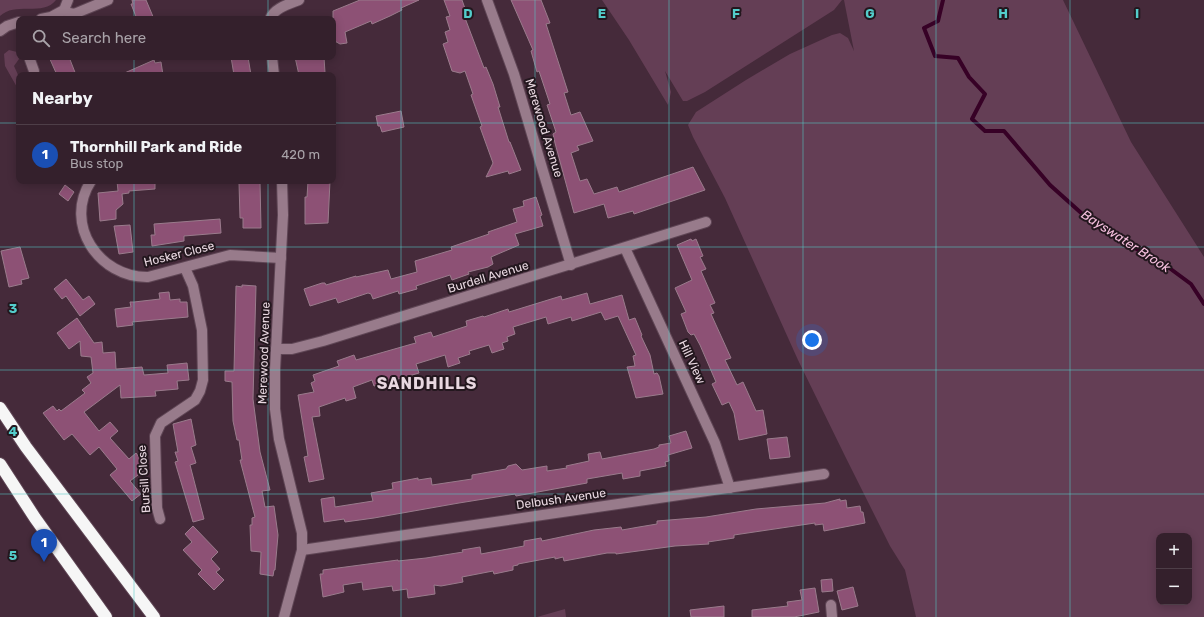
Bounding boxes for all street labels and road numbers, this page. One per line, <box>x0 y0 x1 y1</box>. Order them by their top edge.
street label: Merewood Avenue <box>522 77 566 179</box>
street label: Hosker Close <box>142 238 216 270</box>
street label: Burdell Avenue <box>446 258 530 296</box>
street label: Merewood Avenue <box>255 301 273 404</box>
street label: Hill View <box>676 338 708 387</box>
street label: Bursill Close <box>135 444 153 514</box>
street label: Delbush Avenue <box>515 486 607 512</box>

